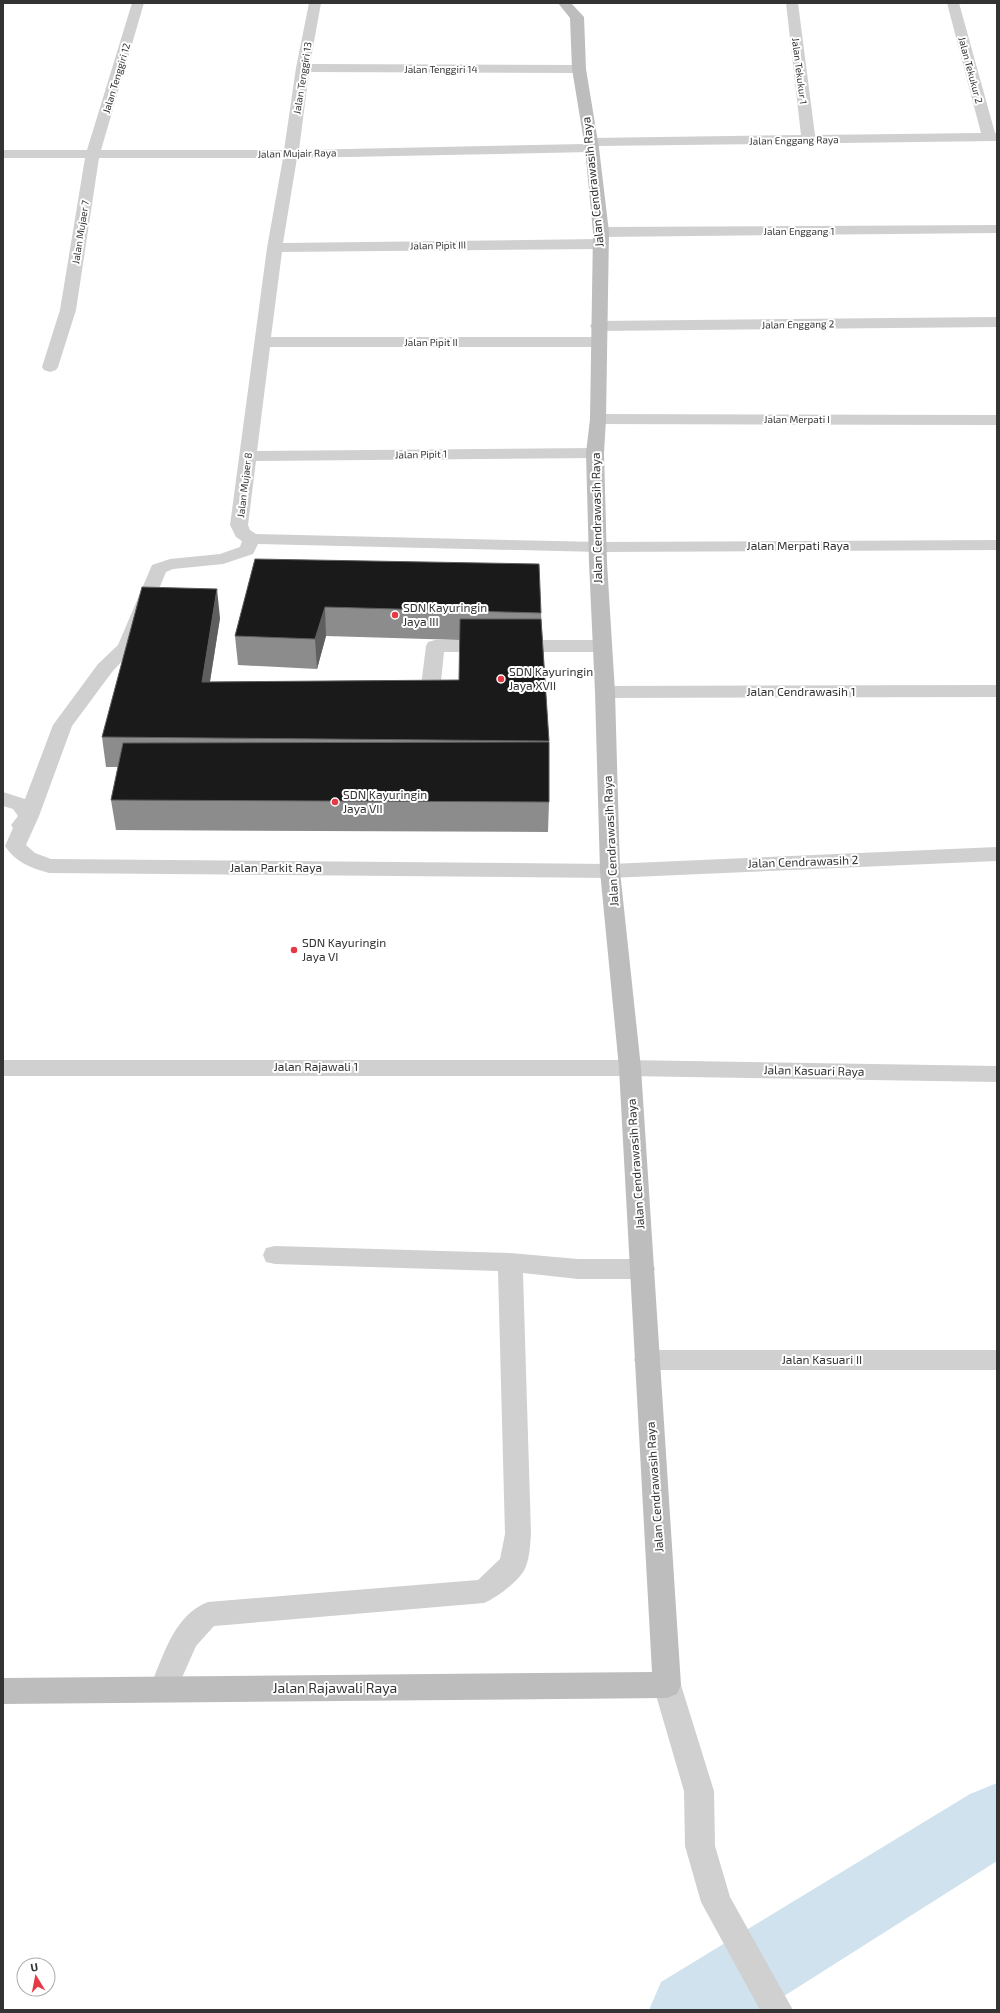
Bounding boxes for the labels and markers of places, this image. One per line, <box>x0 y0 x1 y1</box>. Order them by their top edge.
place label: SDN Kayuringin Jaya III <box>403 600 487 628</box>
marker: SDN Kayuringin Jaya III <box>390 610 400 620</box>
place label: SDN Kayuringin Jaya XVII <box>509 664 593 692</box>
marker: SDN Kayuringin Jaya XVII <box>496 674 506 684</box>
place label: SDN Kayuringin Jaya VII <box>343 787 427 815</box>
marker: SDN Kayuringin Jaya VII <box>330 797 340 807</box>
place label: SDN Kayuringin Jaya VI <box>302 935 386 963</box>
marker: SDN Kayuringin Jaya VI <box>289 945 299 955</box>

